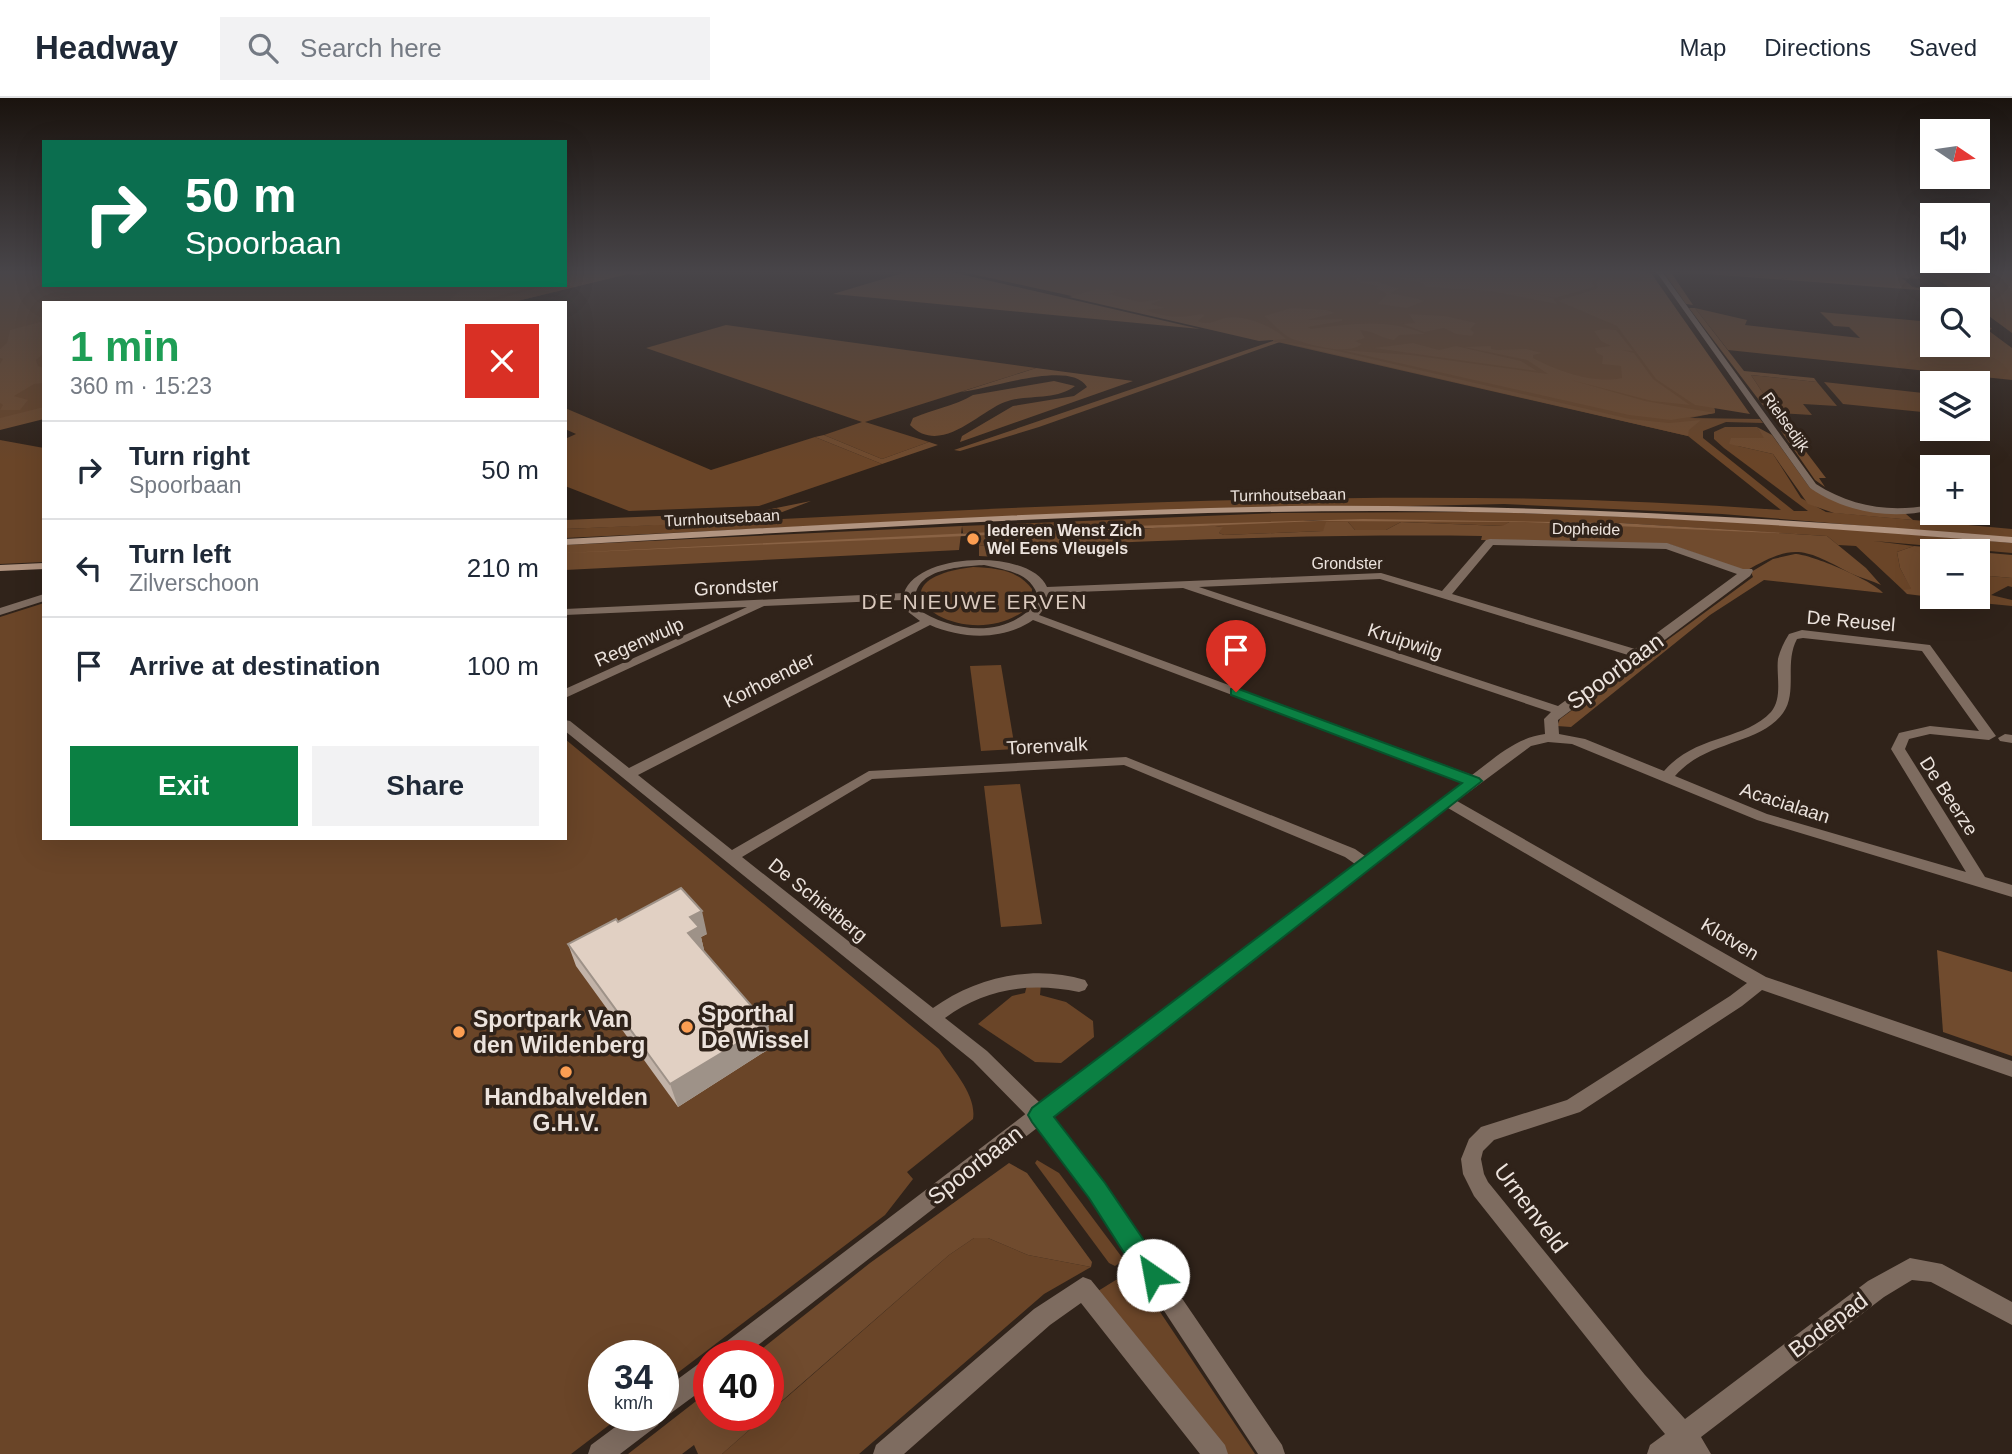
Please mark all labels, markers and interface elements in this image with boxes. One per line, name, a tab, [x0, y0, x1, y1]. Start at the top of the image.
search box	[220, 17, 710, 80]
text: Headway	[35, 29, 178, 66]
icon: search	[244, 29, 282, 67]
text: Search here	[300, 33, 442, 63]
text: Map	[1680, 34, 1726, 61]
text: Directions	[1764, 34, 1871, 61]
text: Saved	[1909, 34, 1977, 61]
north arrow	[1920, 119, 1990, 189]
map controls	[1920, 119, 1990, 609]
icon: right	[70, 168, 161, 259]
text: 50 m	[185, 168, 297, 222]
button: sound	[1920, 203, 1990, 273]
text: Spoorbaan	[185, 225, 342, 261]
button: search	[1920, 287, 1990, 357]
text: 1 min	[70, 323, 180, 370]
button: close	[465, 324, 539, 398]
button: layers	[1920, 371, 1990, 441]
text: 360 m · 15:23	[70, 373, 212, 399]
street label: Rielsedijk	[1759, 389, 1814, 456]
text: Turn right	[129, 441, 250, 471]
icon: right	[70, 451, 108, 489]
text: 50 m	[481, 455, 539, 485]
button: +	[1920, 455, 1990, 525]
text: Spoorbaan	[129, 472, 242, 498]
street label: Turnhoutsebaan	[1230, 485, 1346, 505]
street label: Turnhoutsebaan	[664, 506, 780, 530]
street label: Dopheide	[1552, 520, 1620, 538]
place label: Iedereen Wenst Zich Wel Eens Vleugels	[987, 522, 1142, 557]
marker: Iedereen Wenst Zich Wel Eens Vleugels	[965, 531, 981, 547]
text: Turn left	[129, 539, 231, 569]
button: −	[1920, 539, 1990, 609]
icon: left	[70, 549, 108, 587]
text: 210 m	[467, 553, 539, 583]
street label: Grondster	[1311, 555, 1383, 572]
text: Zilverschoon	[129, 570, 259, 596]
street label: Grondster	[693, 574, 779, 600]
district label: DE NIEUWE ERVEN	[862, 590, 1088, 613]
street label: De Reusel	[1806, 607, 1896, 635]
street label: Regenwulp	[591, 613, 687, 671]
street label: Kruipwilg	[1365, 619, 1445, 663]
pin	[1206, 620, 1266, 692]
street label: Spoorbaan	[1562, 627, 1668, 715]
icon: arrive	[1217, 631, 1255, 669]
icon: arrive	[70, 647, 108, 685]
street label: Korhoender	[720, 648, 819, 712]
text: Arrive at destination	[129, 651, 380, 681]
text: 100 m	[467, 651, 539, 681]
street label: Torenvalk	[1006, 733, 1089, 759]
button: Exit	[70, 746, 298, 826]
button: Share	[312, 746, 539, 826]
street label: De Beerze	[1916, 753, 1982, 839]
street label: Acacialaan	[1738, 779, 1832, 827]
street label: De Schietberg	[765, 854, 871, 946]
street label: Klotven	[1697, 914, 1763, 964]
place label: Sporthal De Wissel	[701, 1001, 809, 1053]
place label: Sportpark Van den Wildenberg	[473, 1006, 645, 1058]
marker: Sporthal De Wissel	[679, 1019, 695, 1035]
marker: Sportpark Van den Wildenberg	[451, 1024, 467, 1040]
marker: Handbalvelden G.H.V.	[558, 1064, 574, 1080]
place label: Handbalvelden G.H.V.	[484, 1084, 648, 1136]
street label: Spoorbaan	[923, 1120, 1027, 1210]
street label: Urnenveld	[1489, 1158, 1573, 1258]
position arrow	[1116, 1238, 1190, 1312]
street label: Bodepad	[1783, 1287, 1873, 1363]
speed limit sign: 40	[693, 1340, 784, 1431]
text: 34	[614, 1357, 653, 1396]
text: km/h	[614, 1393, 653, 1413]

